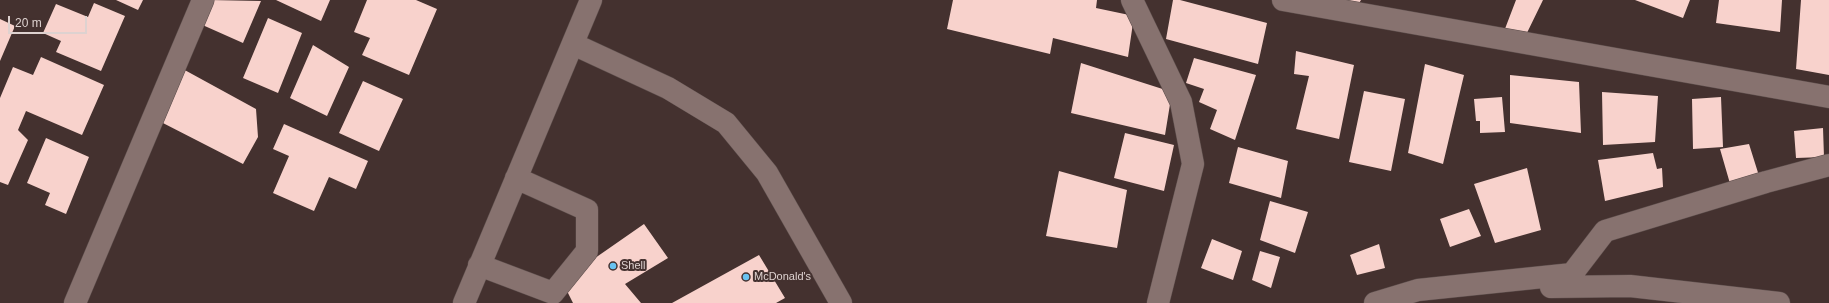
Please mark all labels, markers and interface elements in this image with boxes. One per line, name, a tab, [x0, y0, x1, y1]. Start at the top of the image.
scale bar	[10, 8, 89, 34]
text: 20 m	[15, 16, 42, 30]
place label: Shell	[621, 259, 645, 273]
marker: Shell	[608, 261, 618, 271]
place label: McDonald's	[754, 270, 811, 284]
marker: McDonald's	[741, 272, 751, 282]

